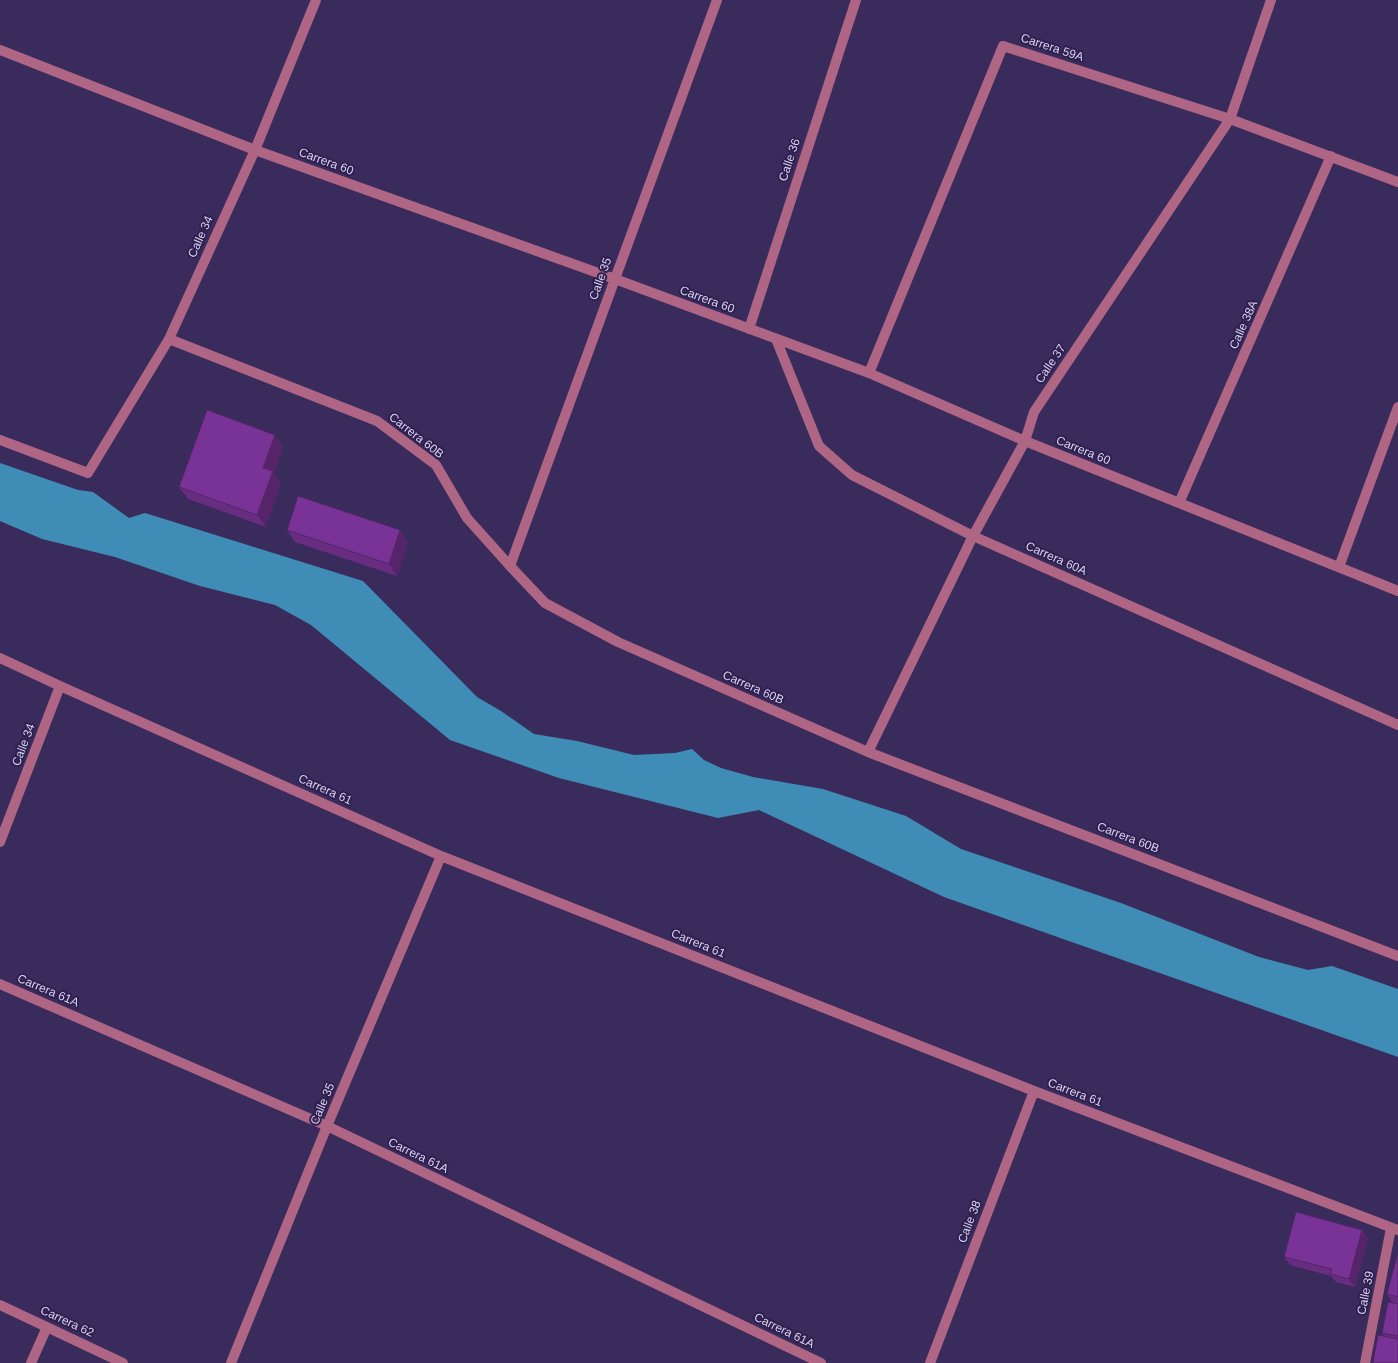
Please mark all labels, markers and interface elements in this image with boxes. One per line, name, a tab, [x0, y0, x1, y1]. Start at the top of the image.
street label: Carrera 59A	[1019, 31, 1085, 65]
street label: Calle 36	[776, 137, 804, 183]
street label: Carrera 60	[297, 145, 355, 179]
street label: Calle 34	[185, 214, 217, 260]
street label: Calle 35	[587, 256, 615, 302]
street label: Carrera 60	[678, 283, 736, 317]
street label: Calle 38A	[1227, 298, 1261, 352]
street label: Calle 37	[1033, 342, 1069, 386]
street label: Carrera 60B	[386, 410, 446, 462]
street label: Carrera 60	[1054, 434, 1112, 468]
street label: Carrera 60A	[1023, 539, 1089, 579]
street label: Carrera 60B	[720, 668, 786, 708]
street label: Calle 34	[9, 722, 39, 768]
street label: Carrera 61	[296, 772, 354, 808]
street label: Carrera 60B	[1095, 820, 1161, 856]
street label: Carrera 61	[669, 927, 727, 961]
street label: Carrera 61A	[15, 972, 81, 1010]
street label: Carrera 61	[1046, 1076, 1104, 1110]
street label: Calle 35	[308, 1081, 338, 1127]
street label: Carrera 61A	[385, 1135, 451, 1177]
street label: Calle 38	[955, 1199, 985, 1245]
street label: Calle 39	[1355, 1270, 1377, 1316]
street label: Carrera 62	[38, 1303, 96, 1341]
street label: Carrera 61A	[751, 1310, 817, 1352]

